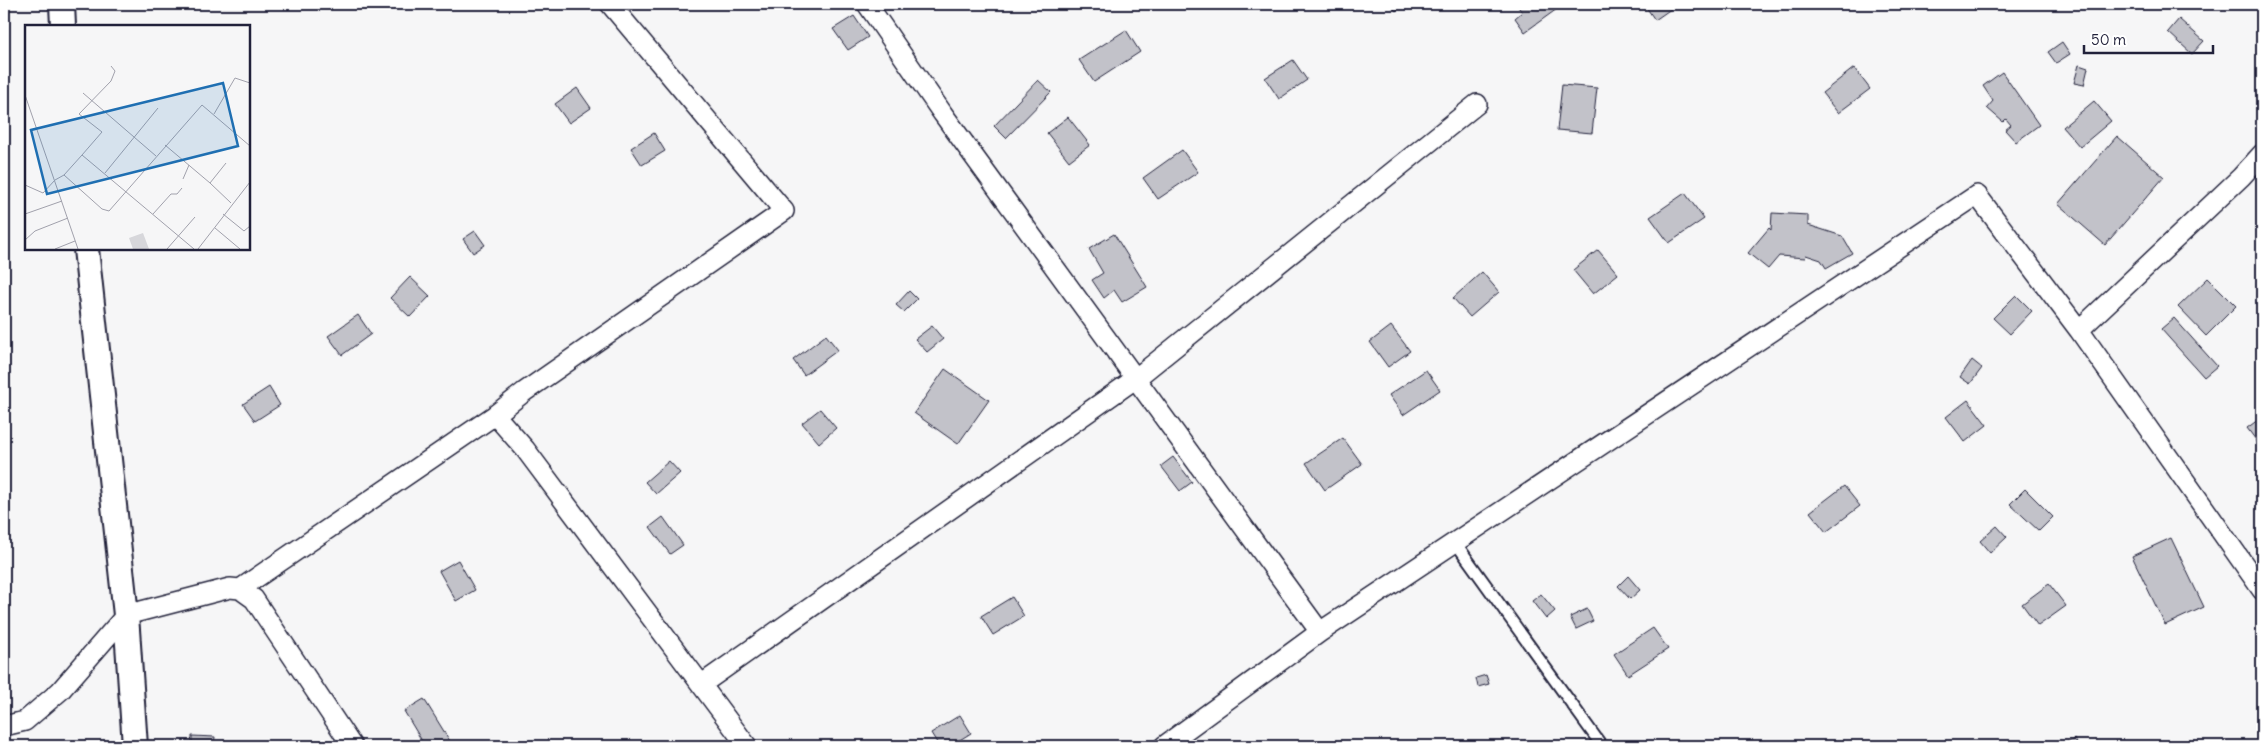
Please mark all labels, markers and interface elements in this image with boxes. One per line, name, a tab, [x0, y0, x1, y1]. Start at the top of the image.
scale bar	[2084, 22, 2212, 54]
inset map	[25, 25, 250, 250]
text: 50 m	[2091, 30, 2126, 49]

